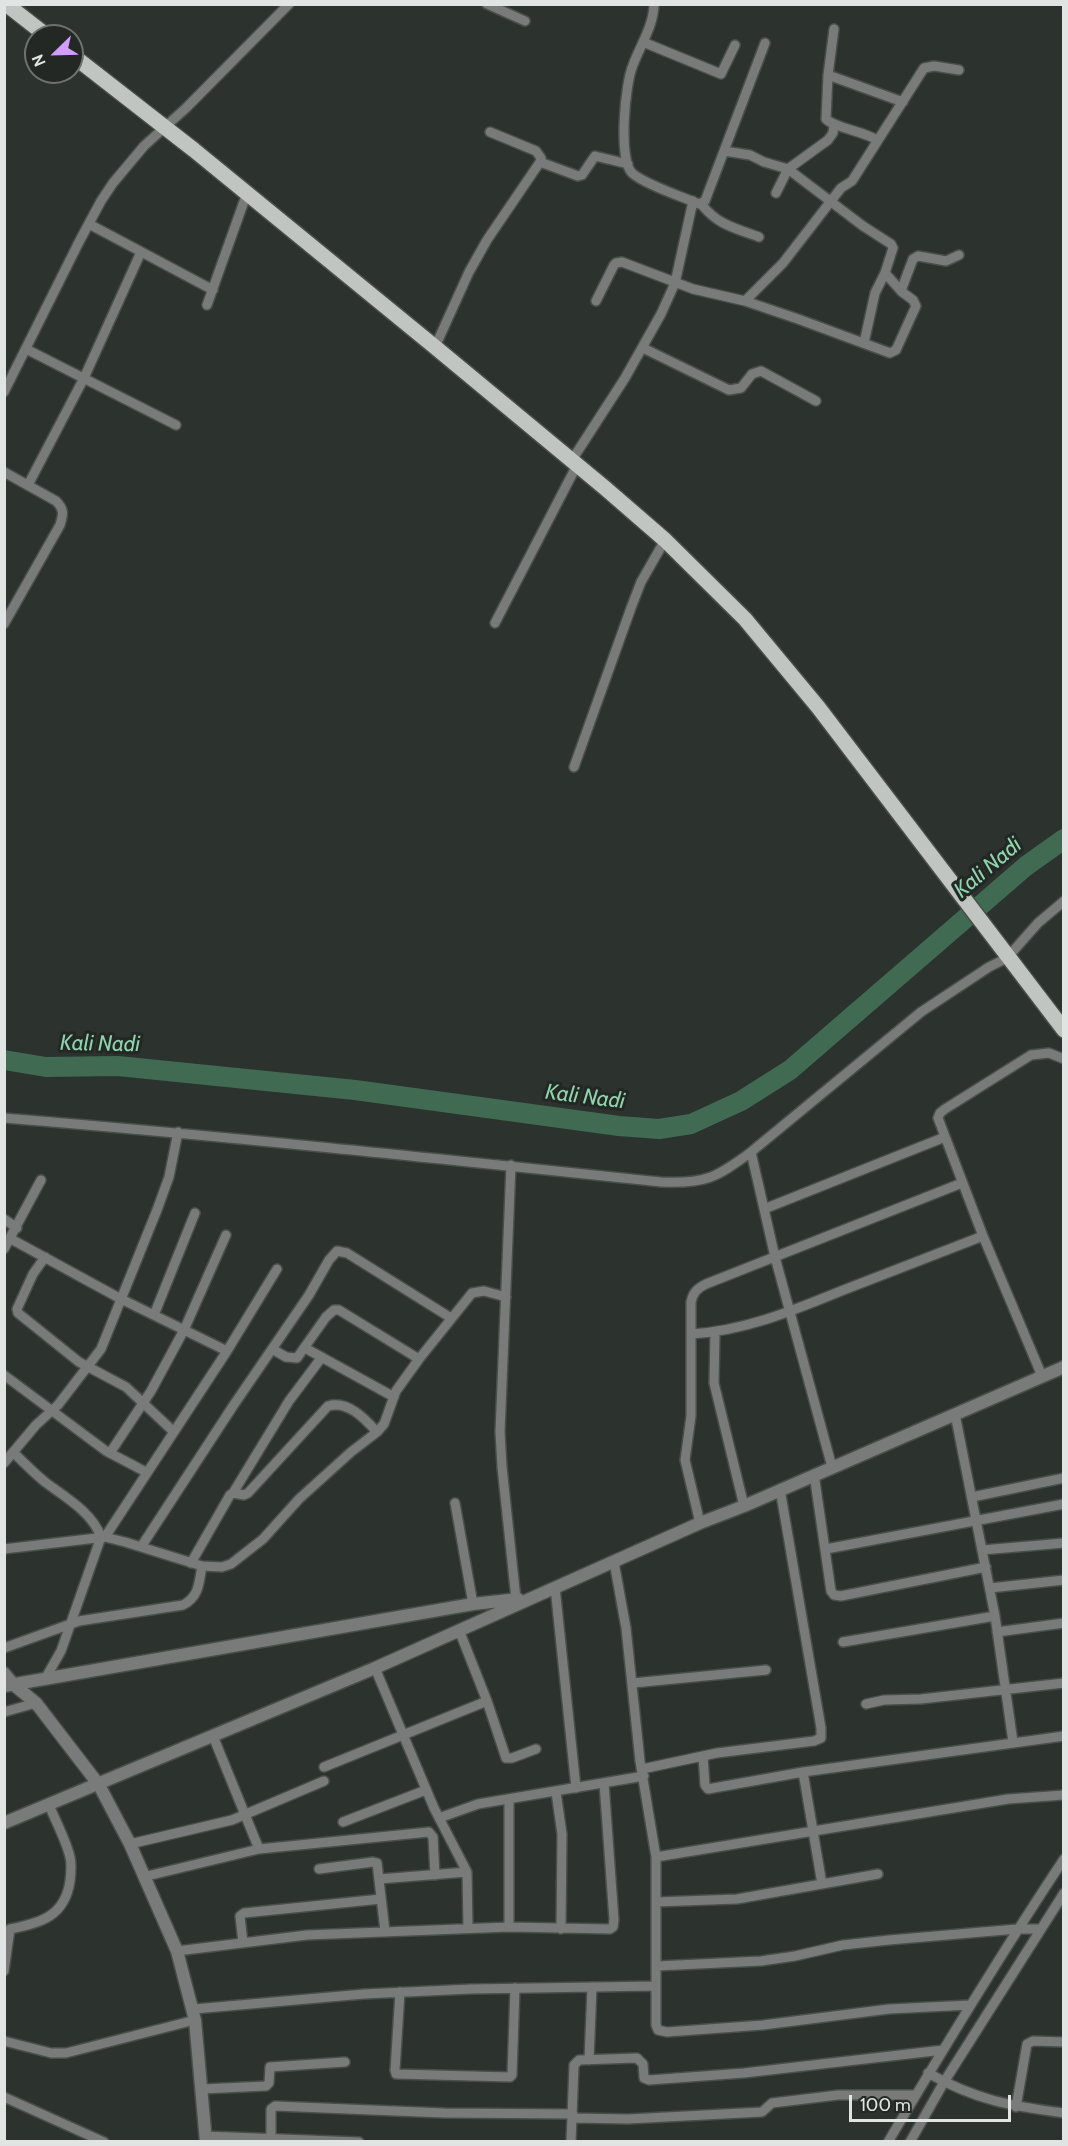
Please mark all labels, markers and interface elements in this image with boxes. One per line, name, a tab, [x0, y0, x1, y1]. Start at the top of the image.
north arrow	[24, 24, 84, 84]
text: N	[28, 52, 50, 69]
water label: Kali Nadi	[949, 832, 1027, 904]
water label: Kali Nadi	[60, 1030, 140, 1058]
water label: Kali Nadi	[544, 1079, 626, 1115]
scale bar	[852, 2083, 1014, 2121]
text: 100 m	[860, 2094, 911, 2116]

